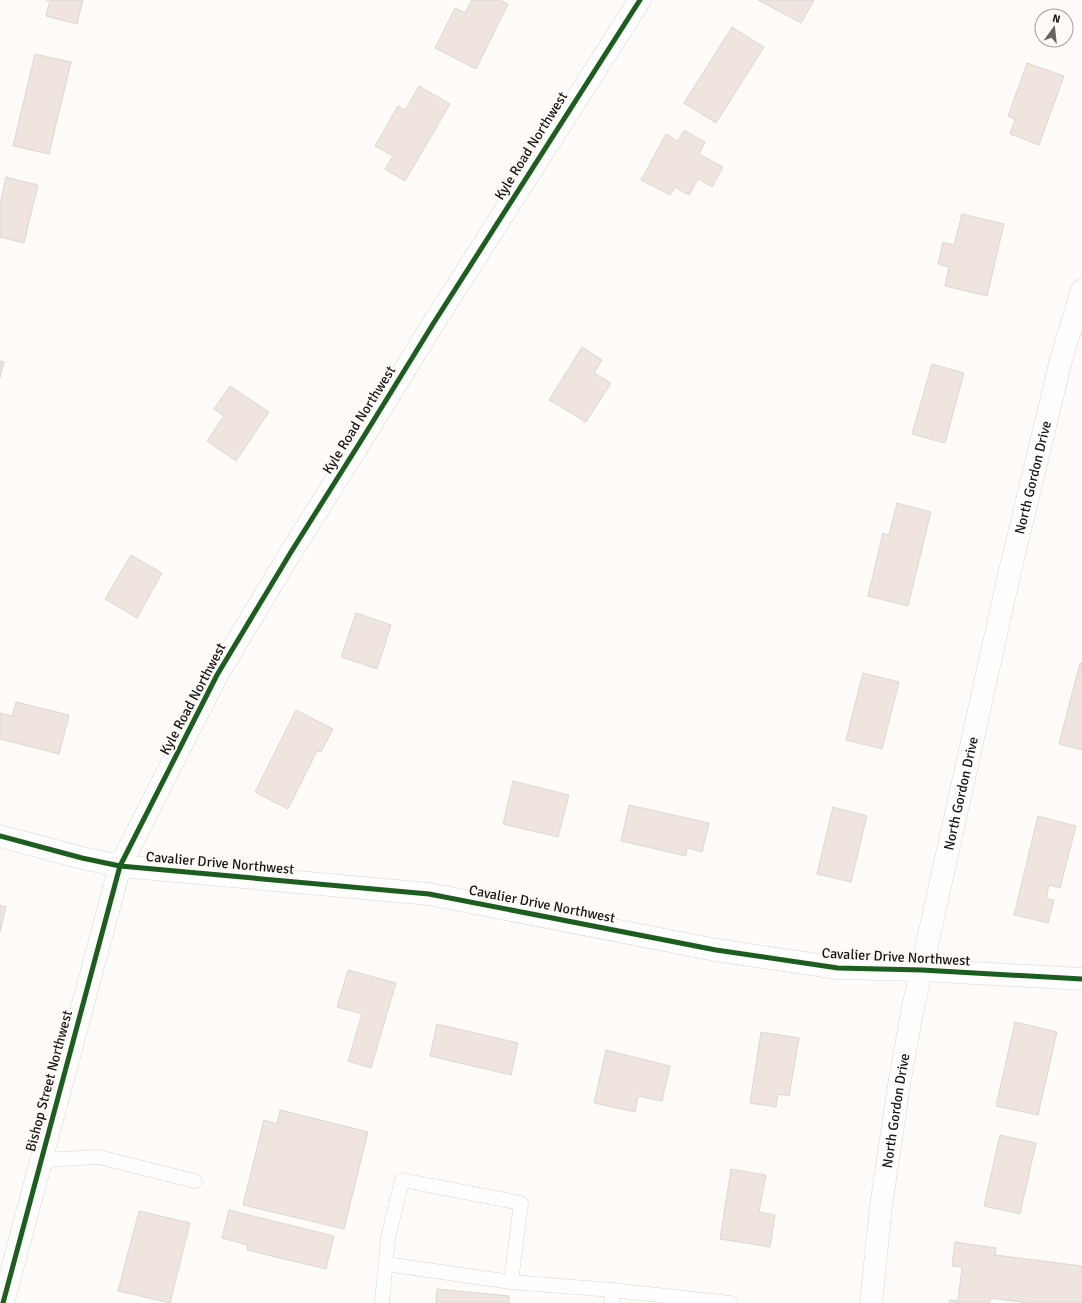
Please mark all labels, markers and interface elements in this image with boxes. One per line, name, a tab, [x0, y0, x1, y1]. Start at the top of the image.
north arrow	[1034, 8, 1074, 48]
text: N	[1051, 12, 1062, 26]
street label: Kyle Road Northwest	[491, 89, 571, 203]
street label: Kyle Road Northwest	[319, 363, 399, 477]
street label: North Gordon Drive	[1011, 419, 1055, 536]
street label: Kyle Road Northwest	[156, 640, 230, 758]
street label: North Gordon Drive	[940, 735, 981, 852]
street label: Cavalier Drive Northwest	[145, 848, 295, 878]
street label: Cavalier Drive Northwest	[467, 881, 617, 927]
street label: Cavalier Drive Northwest	[821, 945, 971, 969]
street label: Bishop Street Northwest	[22, 1008, 76, 1154]
street label: North Gordon Drive	[878, 1052, 913, 1169]

